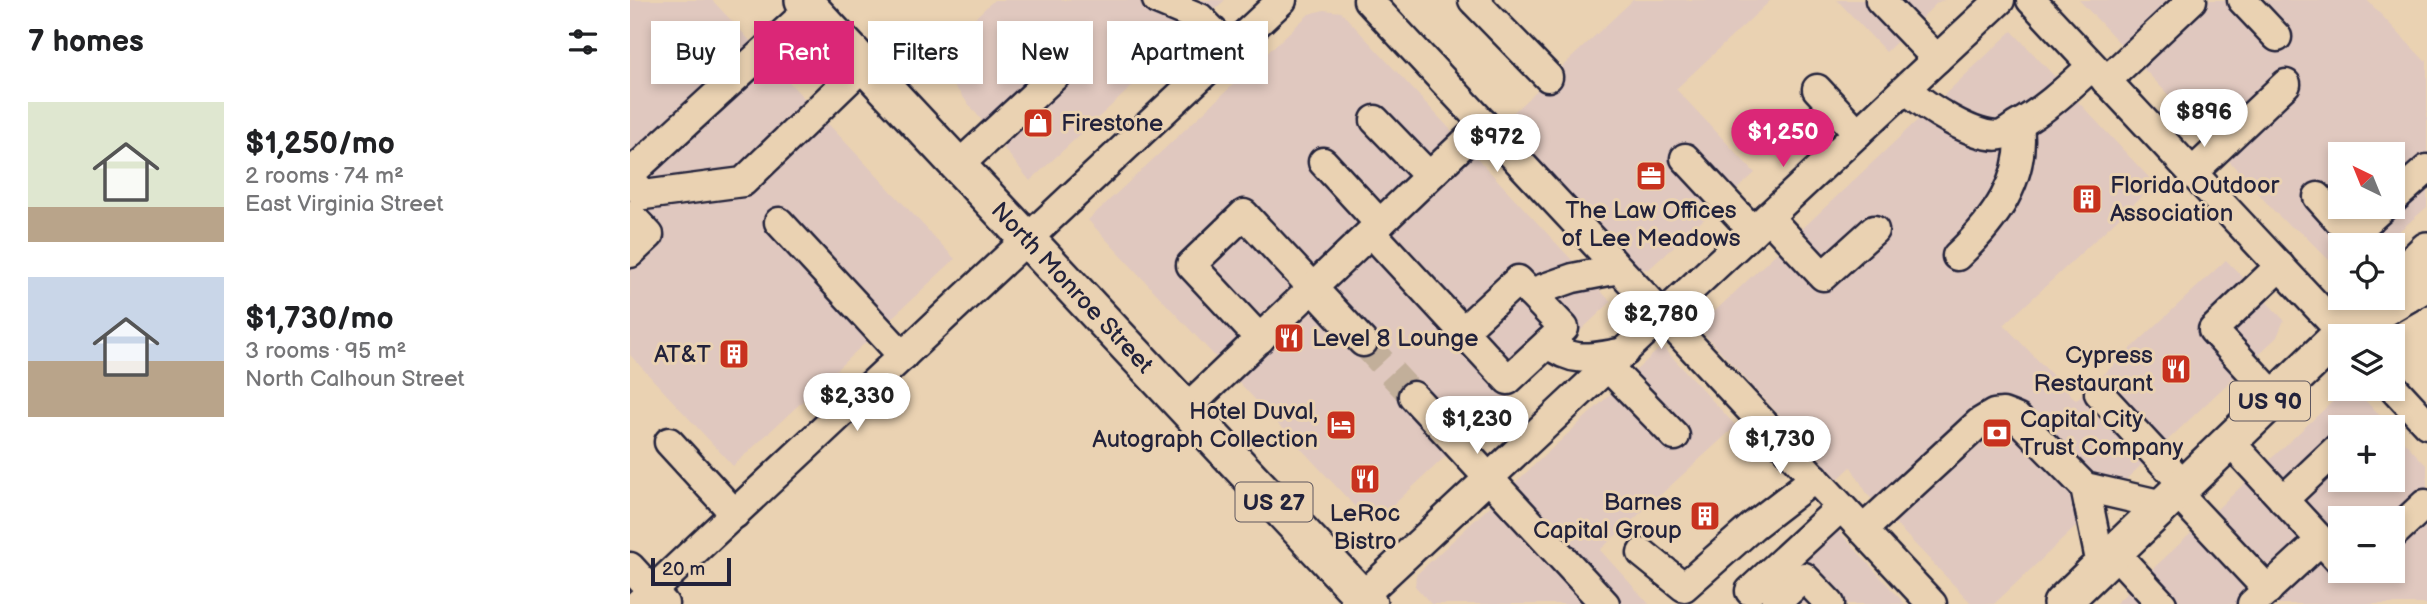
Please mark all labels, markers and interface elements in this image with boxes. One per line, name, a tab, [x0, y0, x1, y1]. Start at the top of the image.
chip: Buy	[651, 21, 740, 84]
chip: Rent	[754, 21, 854, 84]
chip: Filters	[868, 21, 983, 84]
chip: New	[997, 21, 1093, 84]
chip: Apartment	[1107, 21, 1268, 84]
icon: filters	[564, 23, 602, 61]
text: 7 homes	[28, 24, 144, 60]
pin: $896	[2163, 90, 2245, 149]
text: $896	[2176, 98, 2232, 126]
shop icon: Firestone	[1021, 106, 1055, 140]
place label: Firestone	[1061, 109, 1163, 138]
pin: $1,250	[1726, 110, 1840, 169]
pin: $972	[1456, 114, 1538, 174]
text: $1,250	[1747, 118, 1819, 146]
text: $972	[1469, 123, 1525, 151]
text: $1,250/mo	[245, 126, 395, 162]
icon: home	[84, 130, 168, 214]
north arrow	[2328, 142, 2404, 219]
map controls	[2328, 142, 2405, 583]
office icon: The Law Offices of Lee Meadows	[1634, 159, 1668, 193]
text: 2 rooms · 74 m²	[245, 162, 404, 190]
place label: Florida Outdoor Association	[2110, 171, 2280, 228]
building icon: Florida Outdoor Association	[2070, 182, 2104, 216]
text: East Virginia Street	[245, 190, 444, 218]
street label: North Monroe Street	[985, 196, 1160, 380]
place label: The Law Offices of Lee Meadows	[1561, 196, 1741, 253]
button: locate	[2328, 233, 2405, 310]
pin: $2,780	[1604, 292, 1718, 351]
text: $2,780	[1624, 300, 1698, 328]
text: $1,730/mo	[245, 301, 394, 337]
icon: home	[84, 305, 168, 389]
restaurant icon: Level 8 Lounge	[1272, 321, 1306, 355]
place label: Level 8 Lounge	[1312, 324, 1479, 353]
button: layers	[2328, 324, 2405, 401]
text: 3 rooms · 95 m²	[245, 337, 406, 365]
building icon: AT&T	[717, 337, 751, 371]
place label: AT&T	[654, 340, 712, 369]
place label: Cypress Restaurant	[2034, 341, 2154, 398]
restaurant icon: Cypress Restaurant	[2159, 352, 2193, 386]
text: North Calhoun Street	[245, 365, 465, 393]
pin: $2,330	[800, 374, 914, 433]
text: $2,330	[819, 382, 895, 410]
road number: US 90	[2230, 382, 2310, 420]
pin: $1,230	[1420, 396, 1534, 456]
place label: Hotel Duval, Autograph Collection	[1092, 397, 1318, 454]
text: $1,230	[1442, 405, 1512, 433]
place label: Capital City Trust Company	[2020, 405, 2184, 462]
hotel icon: Hotel Duval, Autograph Collection	[1324, 408, 1358, 442]
button: +	[2328, 415, 2405, 492]
pin: $1,730	[1723, 416, 1837, 476]
bank icon: Capital City Trust Company	[1980, 416, 2014, 450]
text: $1,730	[1745, 425, 1815, 453]
restaurant icon: LeRoc Bistro	[1348, 462, 1382, 496]
road number: US 27	[1236, 482, 1312, 522]
place label: Barnes Capital Group	[1533, 488, 1682, 545]
place label: LeRoc Bistro	[1330, 499, 1400, 556]
building icon: Barnes Capital Group	[1688, 499, 1722, 533]
button: −	[2328, 506, 2405, 583]
scale bar	[651, 555, 732, 587]
text: 20 m	[662, 558, 705, 581]

